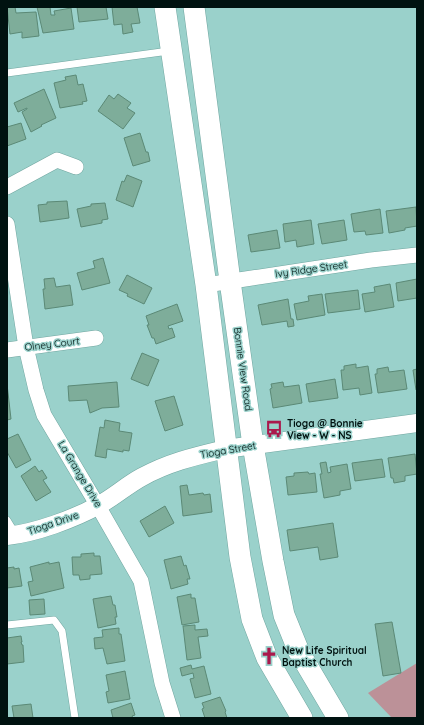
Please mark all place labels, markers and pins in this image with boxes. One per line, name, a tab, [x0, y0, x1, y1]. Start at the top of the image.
place label: Tioga @ Bonnie View - W - NS	[287, 417, 363, 442]
bus stop icon: Tioga @ Bonnie View - W - NS	[264, 419, 284, 439]
place label: New Life Spiritual Baptist Church	[282, 644, 367, 669]
church icon: New Life Spiritual Baptist Church	[259, 646, 279, 666]

